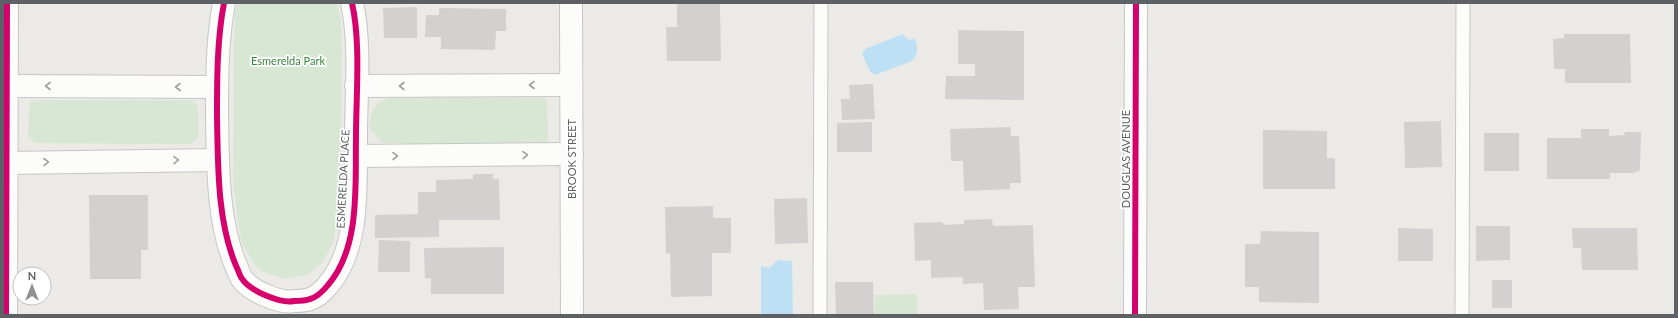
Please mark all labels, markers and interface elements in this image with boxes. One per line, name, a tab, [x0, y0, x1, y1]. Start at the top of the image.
park label: Esmerelda Park	[251, 54, 325, 67]
one-way arrow	[529, 81, 535, 89]
one-way arrow	[45, 82, 51, 90]
one-way arrow	[399, 82, 405, 90]
one-way arrow	[175, 83, 181, 91]
street label: DOUGLAS AVENUE	[1119, 110, 1132, 208]
street label: BROOK STREET	[565, 118, 578, 199]
street label: ESMERELDA PLACE	[333, 129, 352, 229]
one-way arrow	[522, 151, 528, 159]
one-way arrow	[392, 152, 398, 160]
one-way arrow	[173, 156, 179, 164]
one-way arrow	[43, 158, 49, 166]
north arrow	[12, 266, 52, 306]
text: N	[28, 269, 36, 282]

